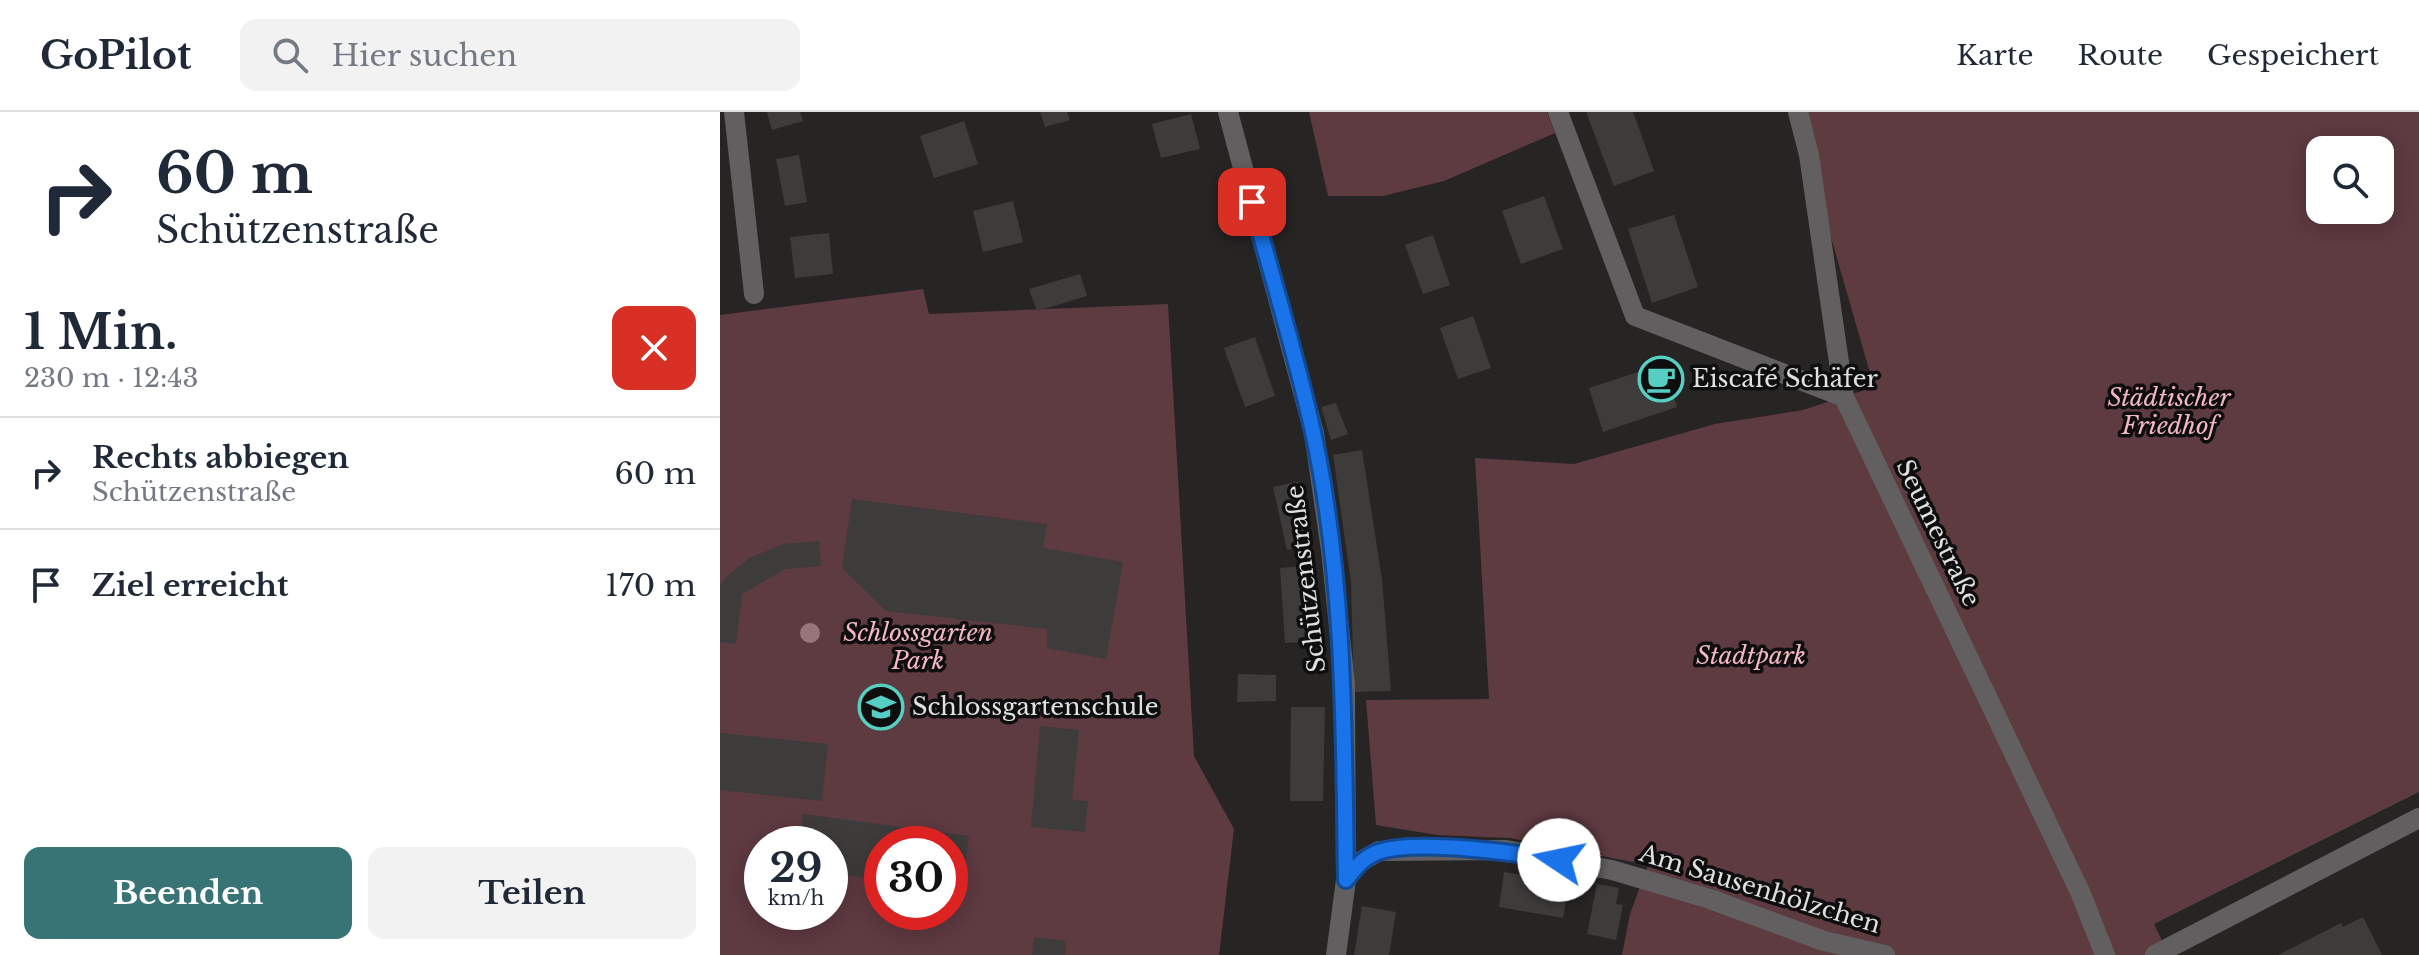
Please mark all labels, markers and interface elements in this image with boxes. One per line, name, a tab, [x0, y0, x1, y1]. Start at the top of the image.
search box	[240, 19, 800, 91]
text: GoPilot	[40, 32, 192, 79]
icon: search	[268, 33, 312, 77]
text: Hier suchen	[332, 37, 517, 74]
text: Karte	[1956, 38, 2034, 73]
text: Route	[2078, 38, 2163, 73]
text: Gespeichert	[2207, 38, 2379, 73]
map controls	[2306, 136, 2394, 224]
button: search	[2306, 136, 2394, 224]
text: 60 m	[156, 139, 313, 208]
icon: right	[24, 144, 128, 248]
pin	[1218, 168, 1286, 236]
icon: arrive	[1230, 180, 1274, 224]
text: Schützenstraße	[156, 208, 439, 253]
text: 1 Min.	[24, 302, 177, 362]
button: close	[612, 306, 696, 390]
cafe icon: Eiscafé Schäfer	[1637, 355, 1685, 403]
text: 230 m · 12:43	[24, 362, 199, 394]
place label: Eiscafé Schäfer	[1692, 364, 1878, 393]
park label: Städtischer Friedhof	[2107, 383, 2232, 440]
text: Rechts abbiegen	[92, 439, 349, 476]
icon: right	[24, 451, 68, 495]
text: 60 m	[614, 455, 696, 492]
street label: Seumestraße	[1890, 455, 1986, 611]
text: Schützenstraße	[92, 476, 296, 508]
street label: Schützenstraße	[1280, 484, 1331, 674]
icon: arrive	[24, 563, 68, 607]
text: Ziel erreicht	[92, 567, 288, 604]
text: 170 m	[605, 567, 696, 604]
park label: Schlossgarten Park	[843, 618, 993, 675]
park label: Stadtpark	[1696, 641, 1806, 670]
school or university icon: Schlossgartenschule	[857, 683, 905, 731]
place label: Schlossgartenschule	[912, 692, 1159, 721]
position arrow	[1517, 818, 1601, 902]
speed limit sign: 30	[864, 826, 968, 930]
street label: Am Sausenhölzchen	[1635, 838, 1884, 939]
text: 29	[770, 843, 823, 893]
button: Beenden	[24, 847, 352, 939]
button: Teilen	[368, 847, 696, 939]
text: km/h	[768, 886, 824, 910]

